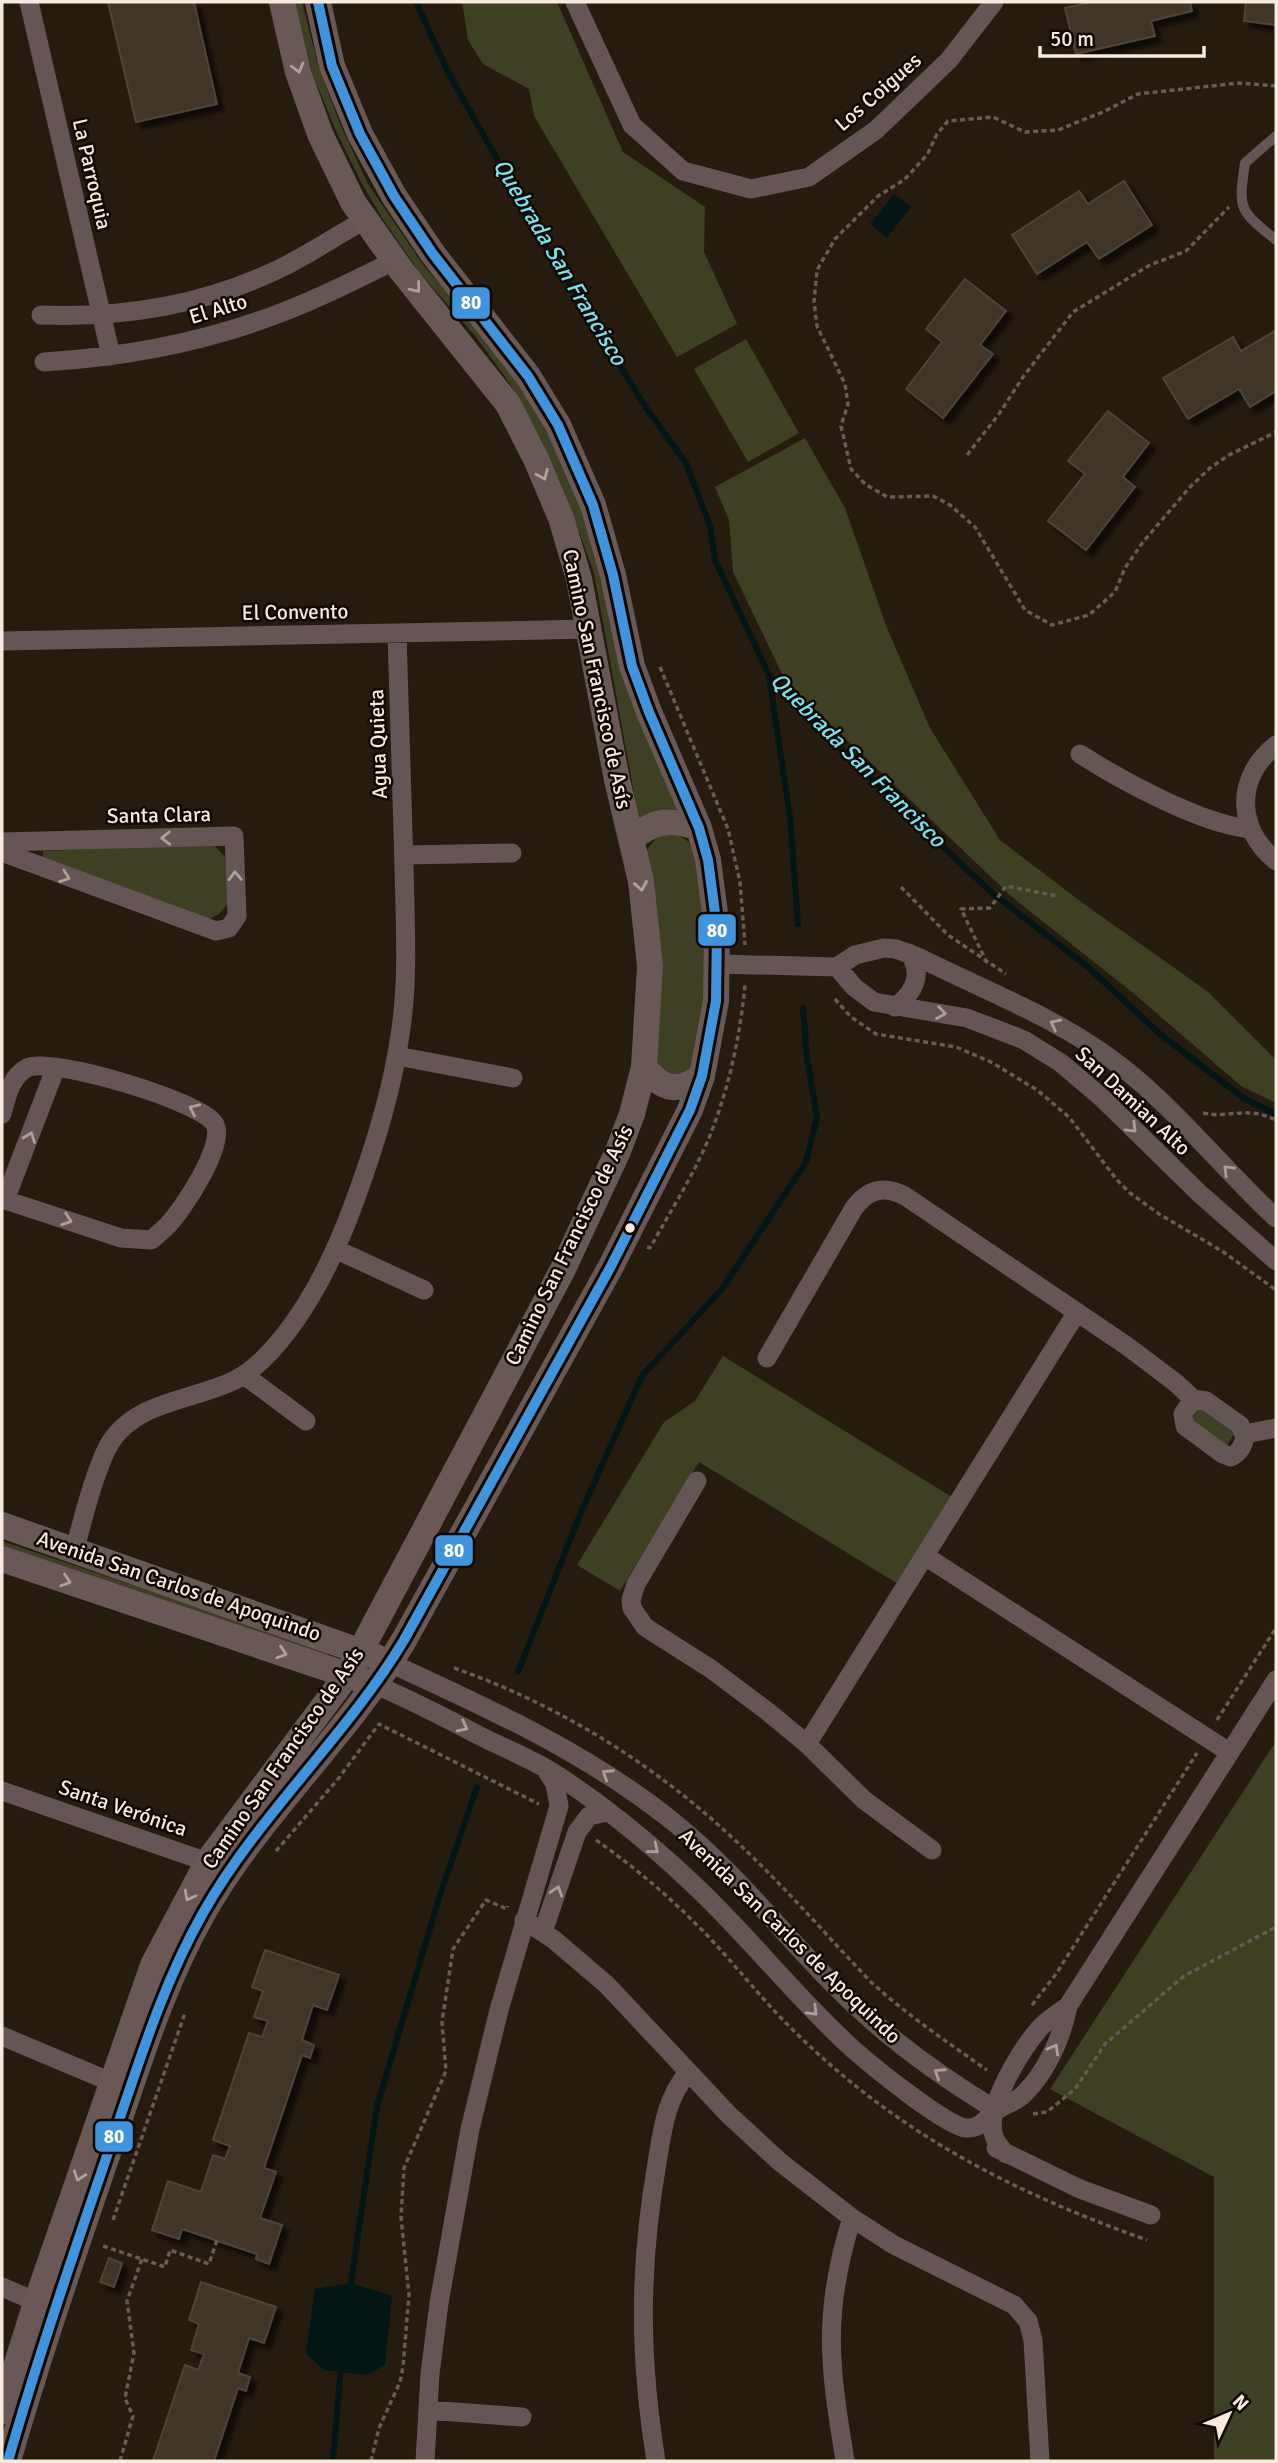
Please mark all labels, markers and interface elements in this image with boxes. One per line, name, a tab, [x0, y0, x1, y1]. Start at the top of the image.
scale bar	[1040, 14, 1204, 58]
text: 50 m	[1050, 26, 1094, 52]
street label: Los Coigues	[829, 47, 927, 137]
one-way arrow	[289, 62, 304, 74]
street label: La Parroquia	[67, 116, 117, 232]
water label: Quebrada San Francisco	[487, 153, 634, 371]
one-way arrow	[407, 281, 420, 293]
line badge: 80	[451, 286, 491, 320]
street label: El Alto	[186, 288, 250, 330]
text: 80	[461, 291, 481, 315]
one-way arrow	[535, 468, 549, 481]
street label: Camino San Francisco de Asís	[557, 547, 637, 811]
street label: El Convento	[241, 598, 349, 626]
water label: Quebrada San Francisco	[764, 666, 952, 854]
street label: Agua Quieta	[363, 689, 393, 799]
street label: Santa Clara	[107, 801, 211, 829]
one-way arrow	[160, 830, 171, 845]
one-way arrow	[59, 869, 71, 883]
one-way arrow	[228, 870, 243, 881]
one-way arrow	[633, 880, 648, 892]
line badge: 80	[697, 913, 737, 947]
text: 80	[707, 919, 727, 943]
one-way arrow	[935, 1005, 947, 1020]
one-way arrow	[1050, 1019, 1062, 1032]
street label: San Damian Alto	[1070, 1041, 1196, 1161]
one-way arrow	[189, 1103, 201, 1117]
street label: Camino San Francisco de Asís	[499, 1120, 639, 1370]
one-way arrow	[1124, 1120, 1137, 1133]
one-way arrow	[21, 1131, 35, 1143]
one-way arrow	[1223, 1165, 1236, 1178]
one-way arrow	[61, 1211, 73, 1226]
unlabelled marker	[623, 1221, 637, 1235]
street label: Avenida San Carlos de Apoquindo	[34, 1525, 324, 1647]
line badge: 80	[434, 1534, 474, 1567]
text: 80	[444, 1539, 464, 1563]
one-way arrow	[60, 1573, 72, 1587]
street label: Camino San Francisco de Asís	[196, 1642, 370, 1874]
one-way arrow	[276, 1645, 288, 1659]
one-way arrow	[456, 1719, 468, 1733]
one-way arrow	[602, 1769, 615, 1782]
street label: Santa Verónica	[55, 1774, 191, 1842]
street label: Avenida San Carlos de Apoquindo	[674, 1823, 906, 2049]
one-way arrow	[646, 1841, 658, 1854]
one-way arrow	[549, 1886, 563, 1898]
one-way arrow	[184, 1889, 198, 1901]
one-way arrow	[805, 2003, 818, 2016]
one-way arrow	[1046, 2044, 1059, 2056]
one-way arrow	[933, 2069, 946, 2082]
line badge: 80	[94, 2120, 134, 2153]
text: 80	[104, 2125, 124, 2149]
one-way arrow	[73, 2169, 87, 2181]
north arrow	[1194, 2379, 1264, 2449]
text: N	[1227, 2390, 1254, 2416]

